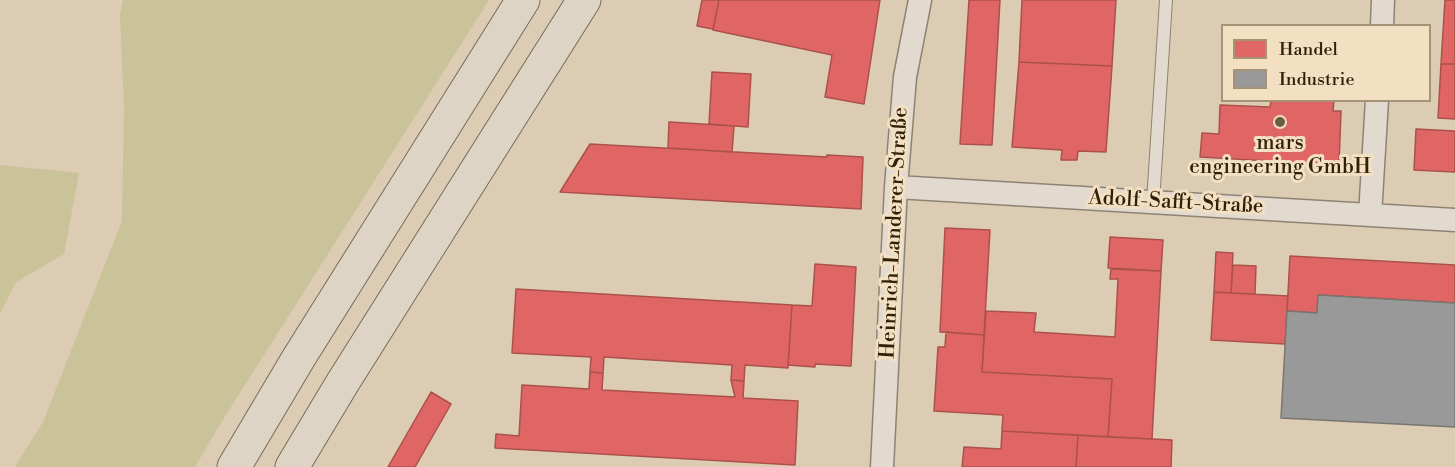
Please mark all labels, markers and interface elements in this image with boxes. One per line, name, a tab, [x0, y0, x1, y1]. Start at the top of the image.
legend	[1221, 24, 1431, 102]
text: Handel	[1279, 38, 1338, 61]
text: Industrie	[1279, 68, 1355, 91]
street label: Heinrich-Landerer-Straße	[876, 107, 914, 359]
marker: mars engineering GmbH	[1273, 115, 1287, 129]
place label: mars engineering GmbH	[1189, 131, 1371, 181]
street label: Adolf-Safft-Straße	[1088, 186, 1264, 220]

